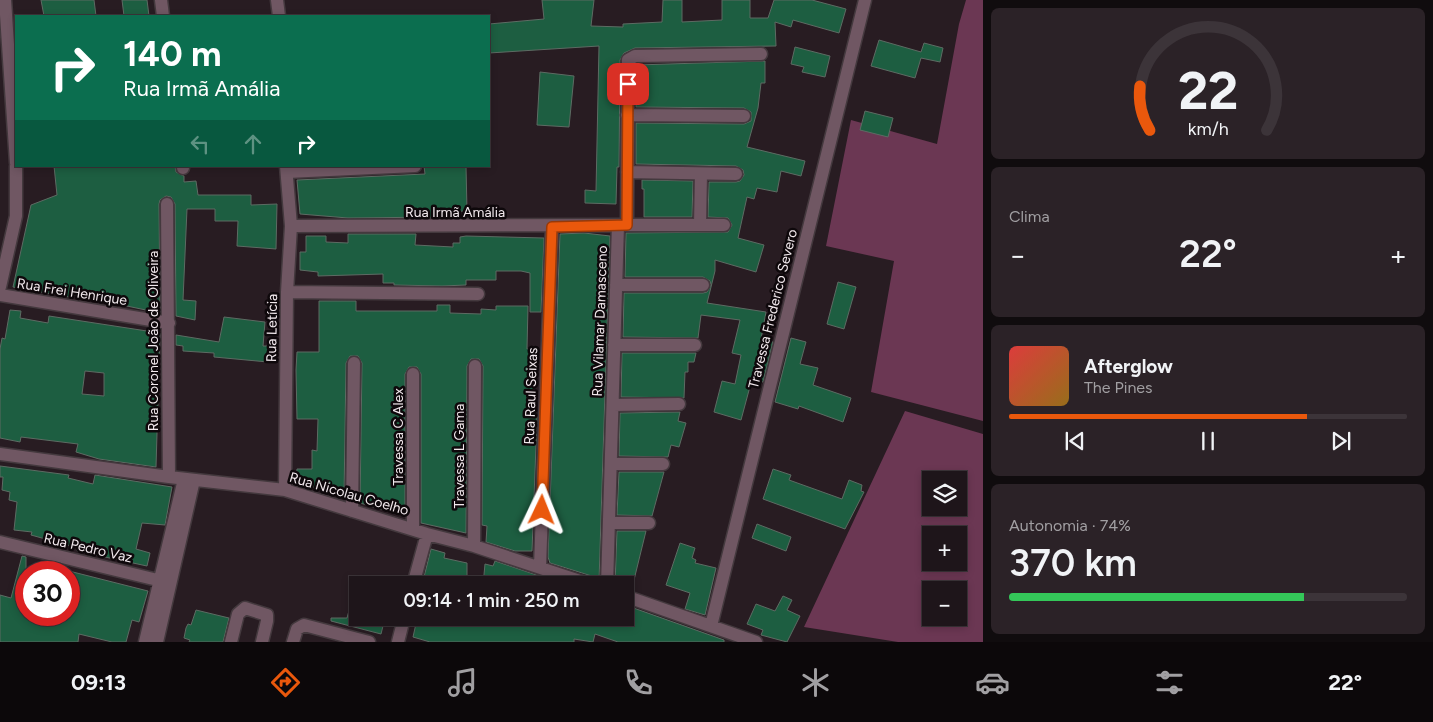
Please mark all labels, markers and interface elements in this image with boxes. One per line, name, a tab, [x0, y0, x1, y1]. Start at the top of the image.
text: 140 m	[123, 33, 221, 75]
icon: right	[40, 35, 105, 100]
text: 22	[1178, 60, 1238, 122]
pin	[607, 63, 649, 105]
icon: arrive	[614, 70, 642, 98]
text: Rua Irmã Amália	[123, 75, 280, 102]
text: km/h	[1188, 118, 1228, 139]
icon: left	[186, 130, 214, 158]
icon: ahead	[239, 130, 267, 158]
icon: right	[292, 130, 320, 158]
street label: Rua Irmã Amália	[405, 204, 505, 221]
text: Clima	[1009, 207, 1050, 226]
street label: Travessa Frederico Severo	[745, 228, 801, 390]
text: 22°	[1179, 231, 1237, 277]
text: −	[1009, 238, 1026, 272]
text: +	[1390, 238, 1407, 272]
street label: Rua Vilamar Damasceno	[589, 245, 611, 397]
street label: Rua Coronel João de Oliveira	[145, 251, 162, 431]
street label: Rua Frei Henrique	[16, 275, 129, 309]
street label: Rua Letícia	[263, 294, 281, 362]
street label: Rua Raul Seixas	[521, 347, 541, 445]
text: Afterglow	[1084, 355, 1173, 378]
text: The Pines	[1084, 378, 1153, 397]
street label: Travessa C Alex	[390, 388, 407, 486]
street label: Travessa L Gama	[451, 404, 468, 508]
icon: previous	[1061, 427, 1089, 455]
icon: pause	[1194, 427, 1222, 455]
icon: next	[1327, 427, 1355, 455]
street label: Rua Nicolau Coelho	[287, 469, 411, 519]
map controls	[922, 471, 967, 626]
button: layers	[922, 471, 967, 516]
position arrow	[515, 483, 567, 535]
text: Autonomia · 74%	[1009, 516, 1131, 535]
button: +	[922, 526, 967, 571]
street label: Rua Pedro Vaz	[42, 530, 134, 566]
text: 370 km	[1009, 540, 1137, 586]
speed limit sign: 30	[15, 561, 80, 626]
button: −	[922, 581, 967, 626]
text: 09:14 · 1 min · 250 m	[403, 589, 580, 612]
icon: directions	[268, 665, 303, 700]
icon: music	[445, 665, 480, 700]
icon: phone	[621, 665, 656, 700]
icon: climate	[798, 665, 833, 700]
icon: car	[975, 665, 1010, 700]
icon: filters	[1152, 665, 1187, 700]
text: 09:13	[71, 669, 126, 696]
text: 22°	[1328, 669, 1362, 696]

